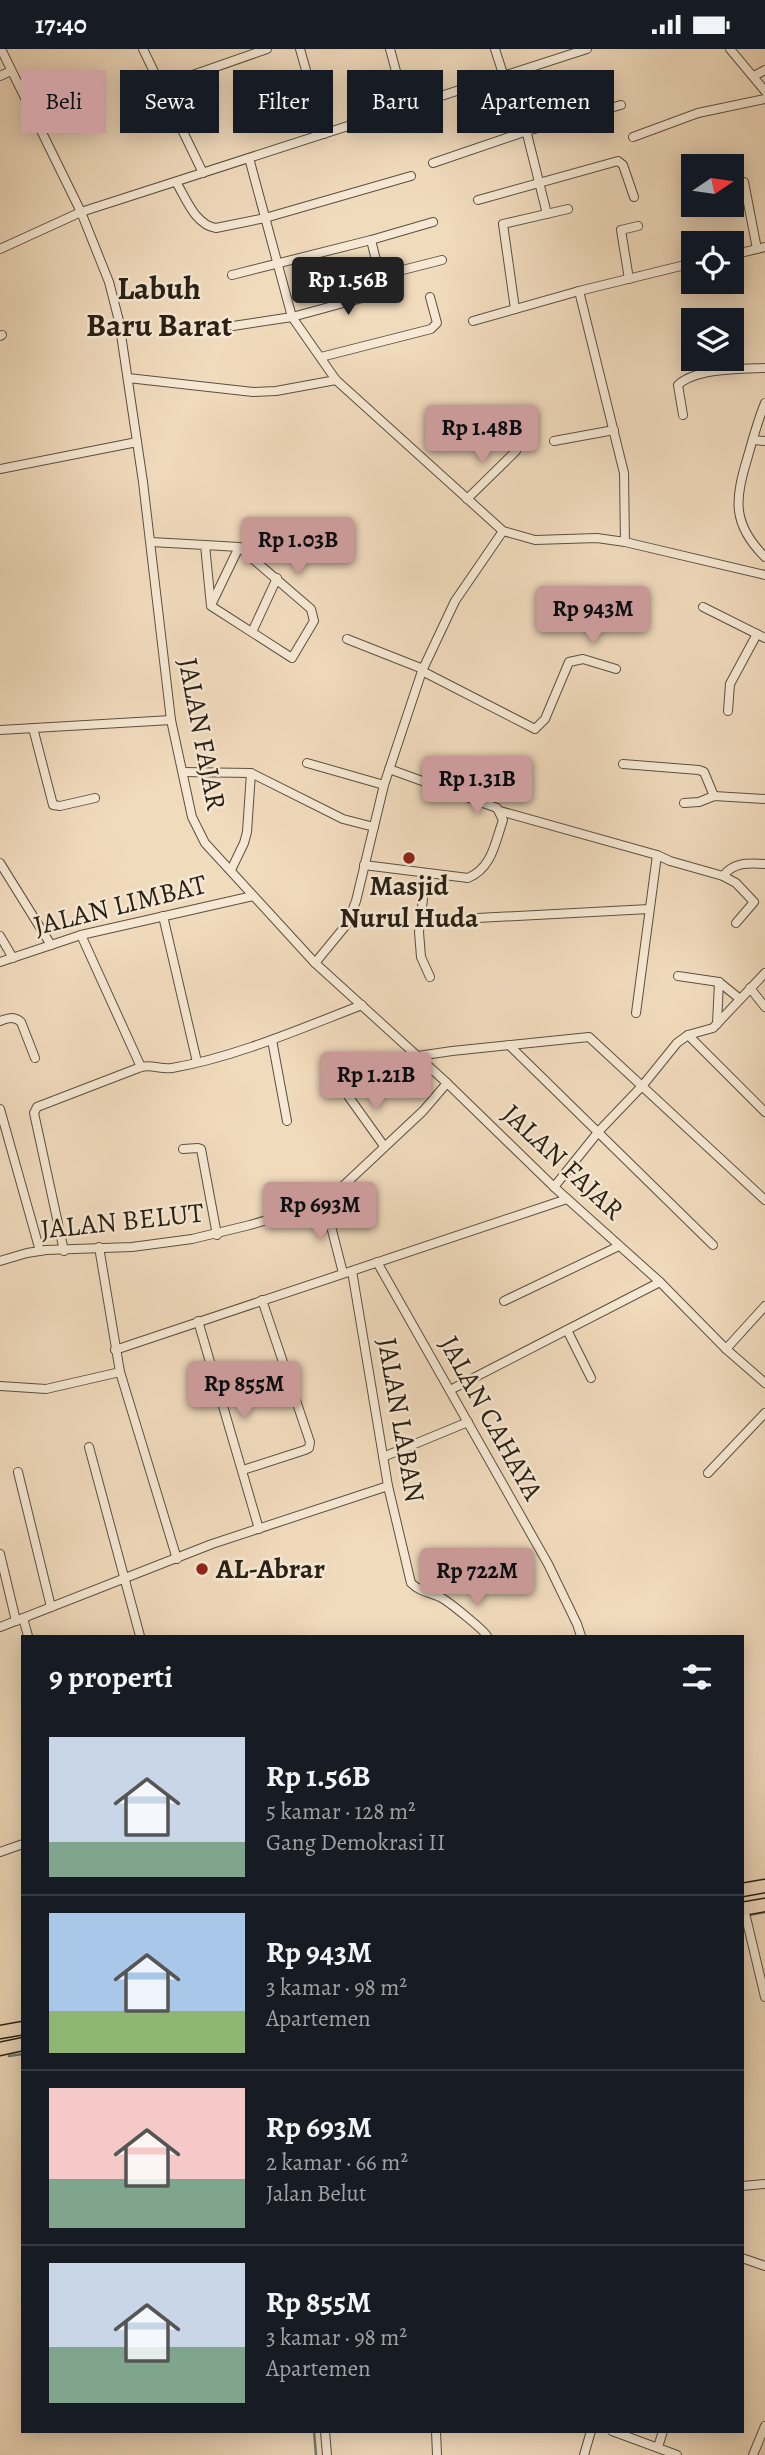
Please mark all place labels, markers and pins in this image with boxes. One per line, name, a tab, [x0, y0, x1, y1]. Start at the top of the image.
pin: Rp 1.56B	[276, 257, 420, 317]
pin: Rp 1.48B	[410, 405, 554, 465]
pin: Rp 1.03B	[226, 517, 370, 577]
pin: Rp 943M	[528, 587, 658, 646]
pin: Rp 1.31B	[405, 757, 549, 816]
marker: Masjid Nurul Huda	[401, 850, 417, 866]
place label: Masjid Nurul Huda	[340, 867, 479, 937]
pin: Rp 1.21B	[304, 1053, 448, 1112]
pin: Rp 693M	[255, 1183, 385, 1242]
pin: Rp 855M	[179, 1361, 309, 1421]
pin: Rp 722M	[412, 1549, 542, 1608]
place label: AL-Abrar	[215, 1550, 325, 1588]
marker: AL-Abrar	[194, 1561, 210, 1577]

